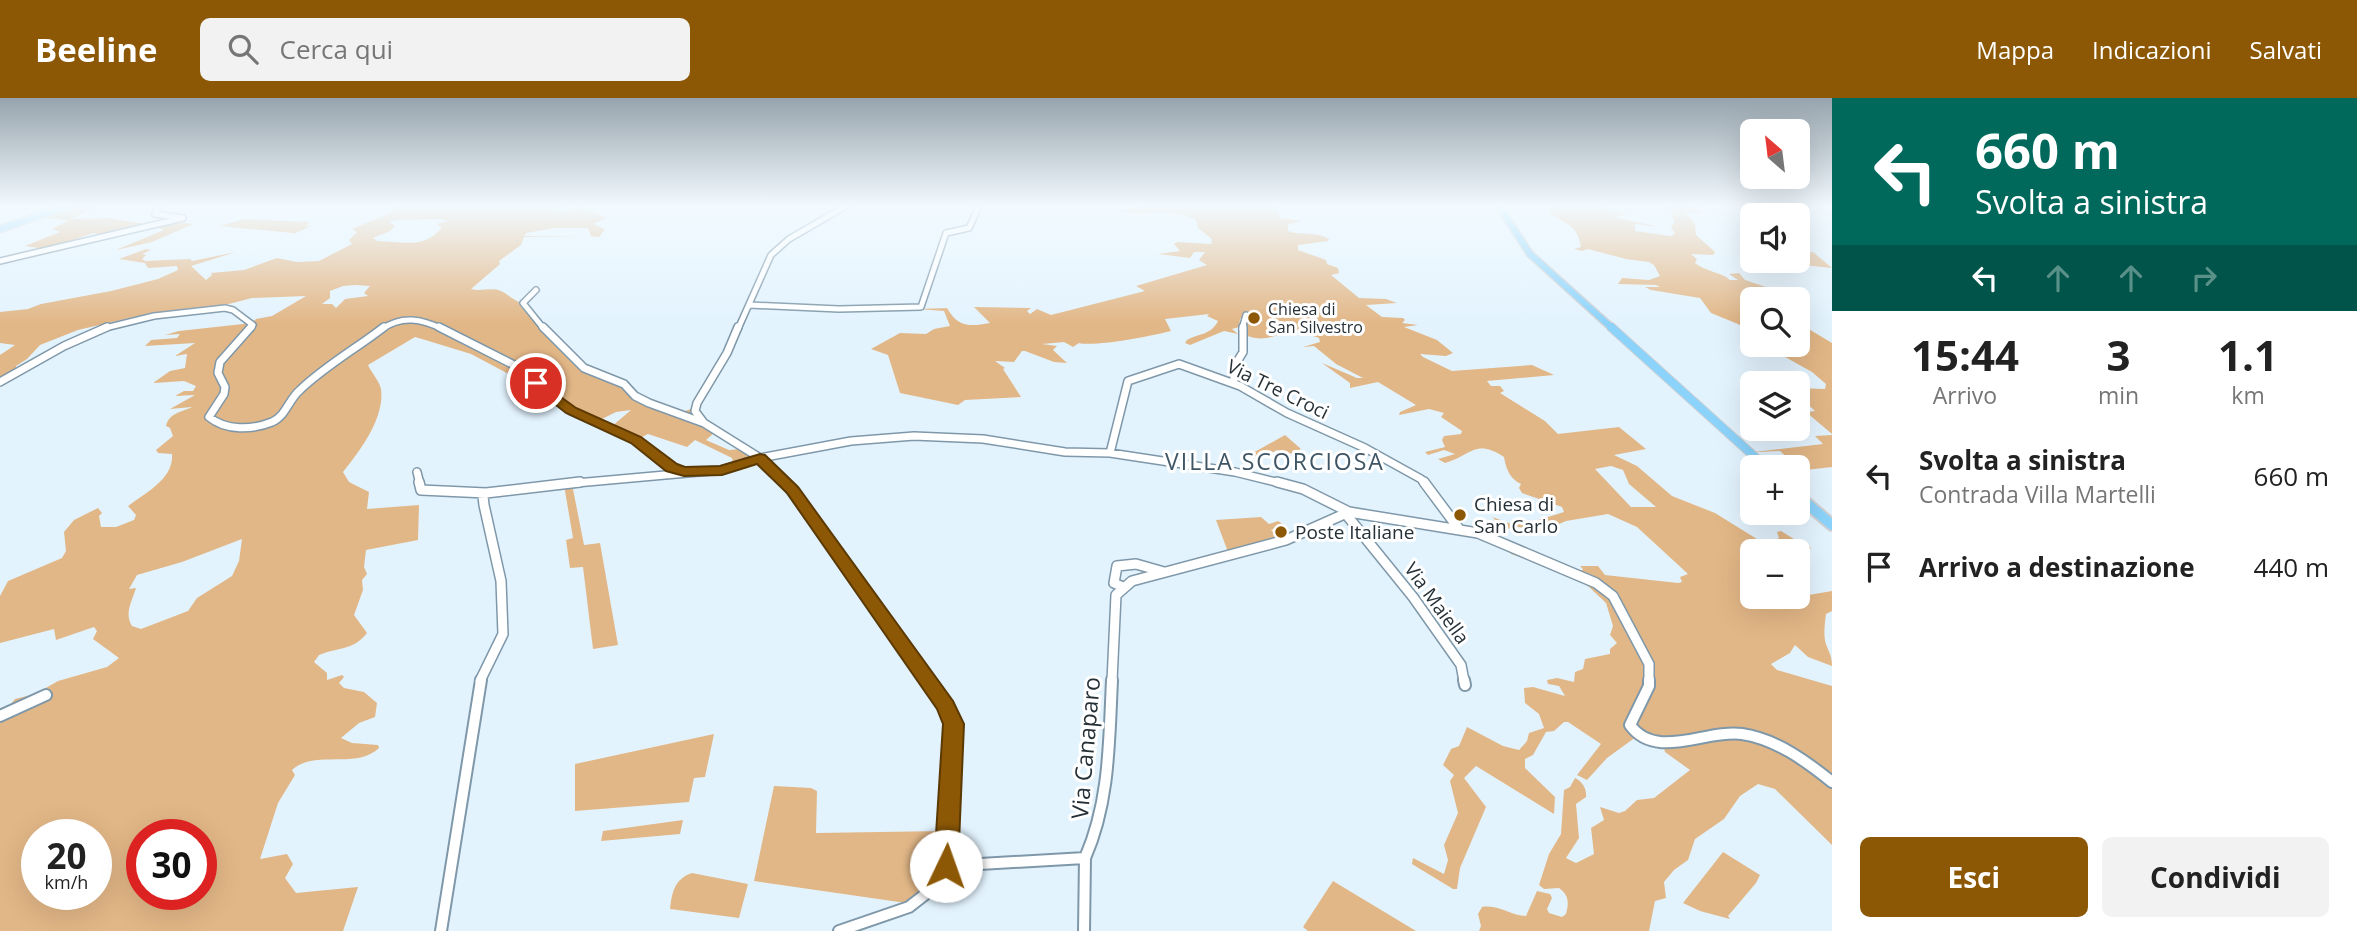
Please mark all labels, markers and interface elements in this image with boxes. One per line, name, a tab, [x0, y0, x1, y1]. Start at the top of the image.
search box	[200, 18, 690, 81]
text: Beeline	[35, 27, 158, 72]
icon: search	[224, 30, 262, 68]
text: Cerca qui	[280, 31, 393, 67]
text: Mappa	[1976, 33, 2054, 66]
text: Indicazioni	[2092, 33, 2212, 66]
text: Salvati	[2250, 33, 2322, 66]
text: 660 m	[1975, 117, 2120, 183]
north arrow	[1740, 119, 1810, 189]
map controls	[1740, 119, 1810, 609]
icon: left	[1860, 126, 1951, 217]
text: Svolta a sinistra	[1975, 180, 2208, 223]
button: sound	[1740, 203, 1810, 273]
icon: left	[1966, 259, 2004, 297]
icon: ahead	[2039, 259, 2077, 297]
icon: ahead	[2112, 259, 2150, 297]
icon: right	[2185, 259, 2223, 297]
button: search	[1740, 287, 1810, 357]
place label: Chiesa di San Silvestro	[1268, 298, 1363, 338]
marker: Chiesa di San Silvestro	[1246, 310, 1262, 326]
text: 15:44	[1911, 326, 2019, 383]
text: 3	[2106, 326, 2131, 383]
text: 1.1	[2218, 326, 2278, 383]
pin	[506, 353, 566, 413]
street label: Via Tre Croci	[1223, 353, 1333, 425]
icon: arrive	[517, 364, 555, 402]
button: layers	[1740, 371, 1810, 441]
text: Arrivo	[1933, 379, 1997, 411]
text: min	[2098, 379, 2139, 411]
text: km	[2231, 379, 2265, 411]
text: Svolta a sinistra	[1919, 442, 2126, 478]
district label: VILLA SCORCIOSA	[1165, 445, 1385, 477]
button: +	[1740, 455, 1810, 525]
icon: left	[1860, 457, 1898, 495]
text: 660 m	[2254, 458, 2329, 494]
text: Contrada Villa Martelli	[1919, 478, 2156, 510]
place label: Chiesa di San Carlo	[1474, 491, 1558, 539]
marker: Chiesa di San Carlo	[1452, 507, 1468, 523]
place label: Poste Italiane	[1295, 519, 1414, 545]
marker: Poste Italiane	[1273, 524, 1289, 540]
button: −	[1740, 539, 1810, 609]
icon: arrive	[1860, 548, 1898, 586]
text: Arrivo a destinazione	[1919, 549, 2195, 585]
text: 440 m	[2254, 549, 2329, 585]
street label: Via Maiella	[1399, 557, 1475, 649]
street label: Via Canaparo	[1063, 676, 1107, 820]
speed limit sign: 30	[126, 819, 217, 910]
position arrow	[909, 829, 983, 903]
text: 20	[46, 832, 87, 879]
button: Esci	[1860, 837, 2088, 917]
button: Condividi	[2102, 837, 2329, 917]
text: km/h	[45, 870, 88, 894]

